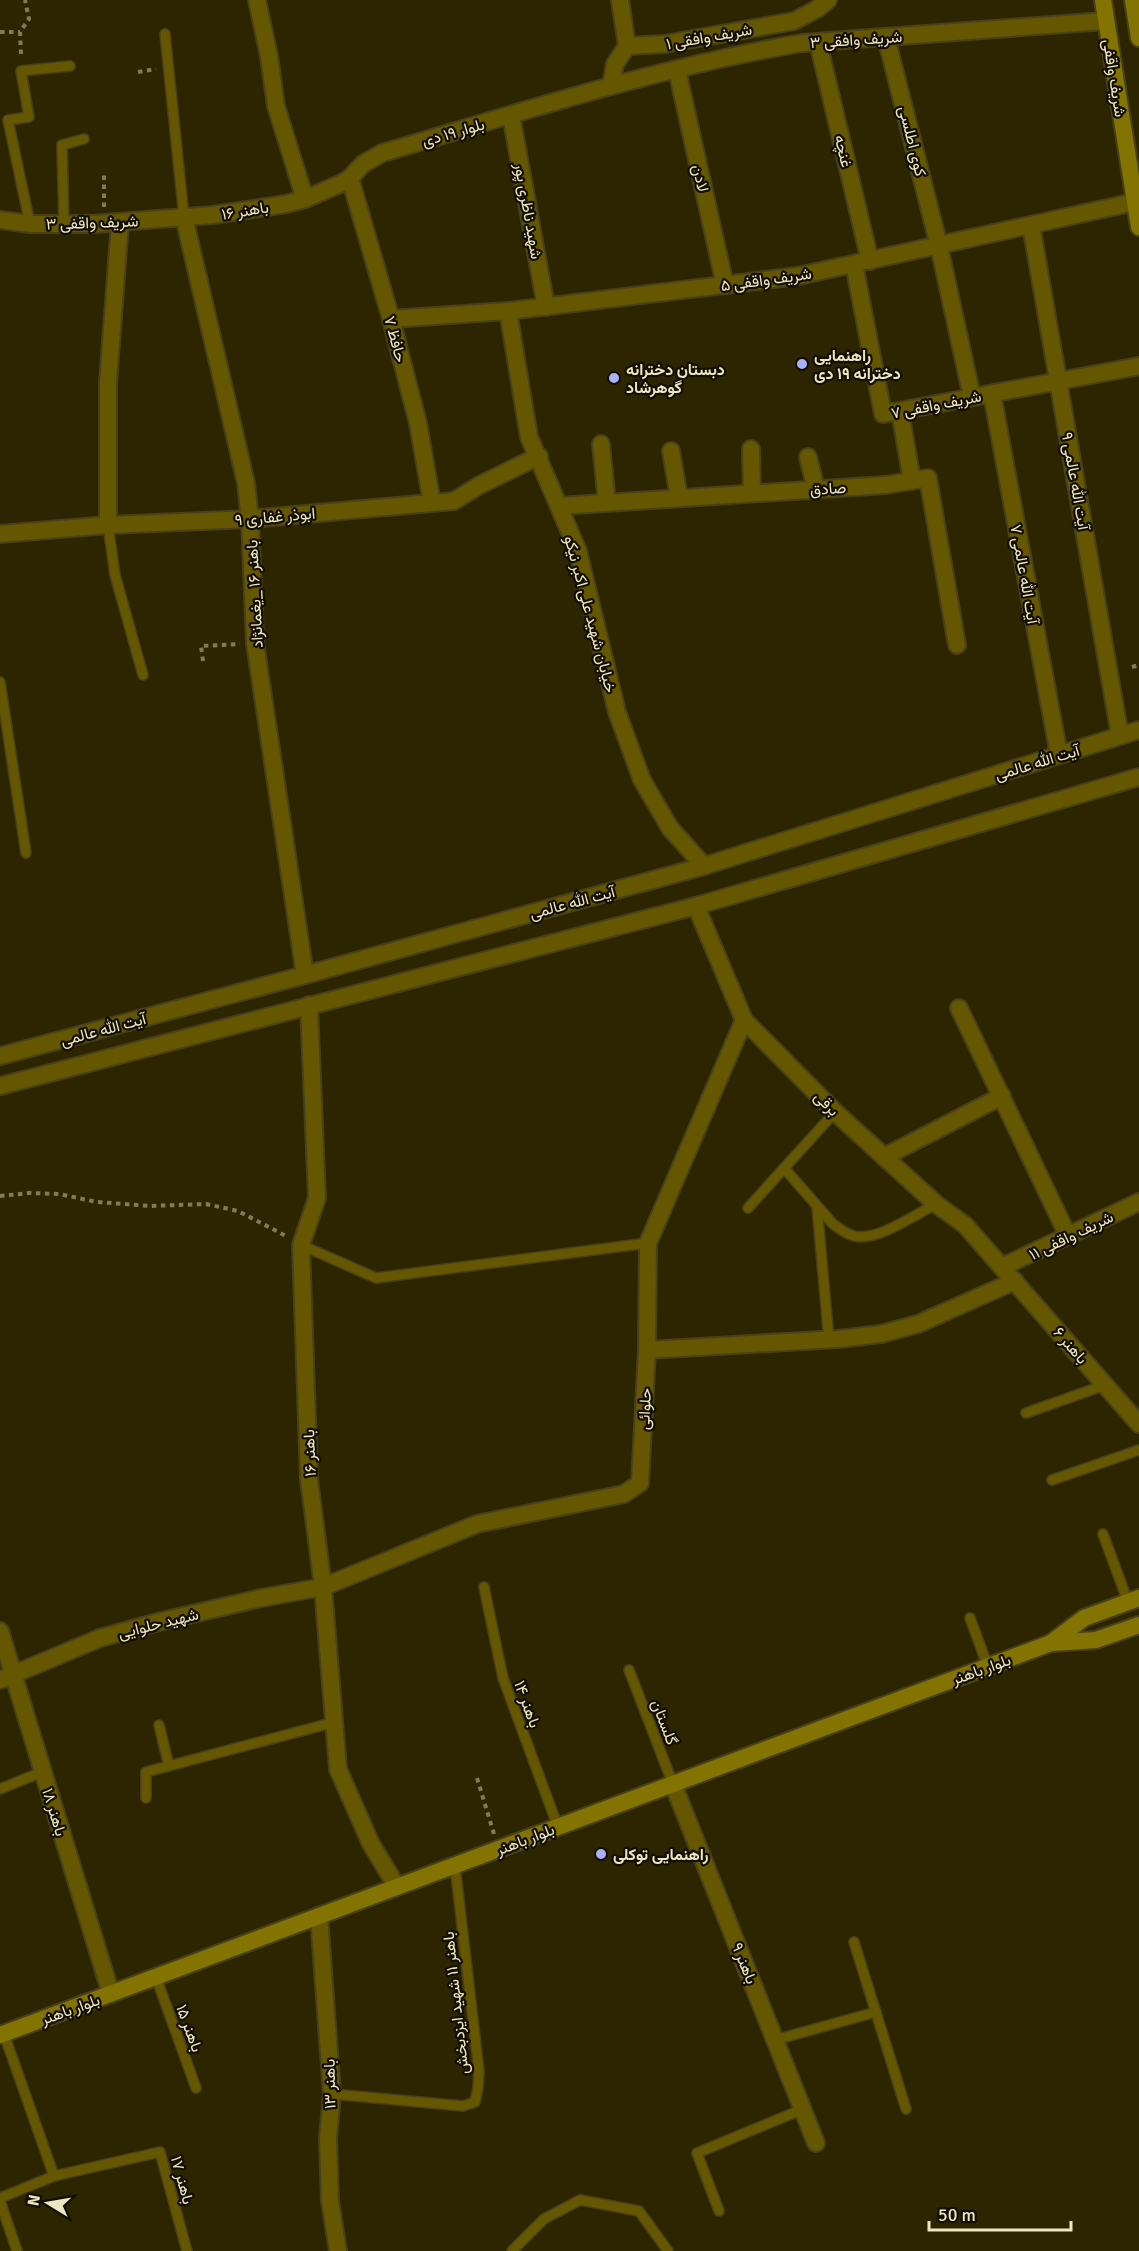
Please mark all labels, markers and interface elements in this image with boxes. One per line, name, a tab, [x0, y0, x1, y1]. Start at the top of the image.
street label: شریف وافقی ۱	[665, 20, 754, 54]
street label: شریف وافقی ۳	[809, 27, 903, 53]
street label: شریف واقفی	[1098, 38, 1130, 119]
street label: کوی اطلسی	[894, 104, 930, 179]
street label: بلوار ۱۹ دی	[420, 114, 487, 151]
street label: غنچه	[829, 133, 856, 170]
street label: شهید ناظری پور	[509, 161, 546, 261]
street label: لادن	[687, 163, 713, 194]
street label: باهنر ۱۶	[220, 197, 270, 225]
street label: شریف واقفی ۳	[45, 211, 139, 235]
street label: شریف واقفی ۵	[719, 264, 813, 296]
street label: حافظ ۷	[379, 314, 411, 365]
place label: راهنمایی دخترانه ۱۹ دی	[814, 346, 901, 384]
marker: راهنمایی دخترانه ۱۹ دی	[795, 357, 809, 371]
place label: دبستان دخترانه گوهرشاد	[626, 360, 725, 398]
marker: دبستان دخترانه گوهرشاد	[607, 371, 621, 385]
street label: شریف واقفی ۷	[889, 386, 983, 424]
street label: آیت الله عالمی ۹	[1057, 431, 1094, 533]
street label: صادق	[809, 478, 847, 500]
street label: ابوذر غفاری ۹	[234, 504, 316, 530]
street label: آیت الله عالمی ۷	[1005, 523, 1043, 627]
street label: خیابان شهید علی اکبر نیکو	[559, 534, 621, 695]
street label: باهنر ۱۶ _یغمانژاد	[242, 539, 268, 649]
street label: آیت الله عالمی	[992, 740, 1083, 785]
street label: آیت الله عالمی	[527, 882, 618, 924]
street label: آیت الله عالمی	[58, 1009, 149, 1051]
street label: برقی	[809, 1087, 843, 1121]
street label: شریف واقفی ۱۱	[1026, 1207, 1117, 1265]
street label: باهنر ۶	[1049, 1323, 1092, 1368]
street label: حلوائی	[634, 1387, 656, 1431]
street label: باهنر ۱۶	[299, 1429, 321, 1477]
street label: شهید حلوایی	[116, 1604, 201, 1644]
street label: بلوار باهنر	[948, 1650, 1014, 1690]
street label: باهنر ۱۴	[509, 1678, 545, 1731]
street label: گلستان	[646, 1697, 682, 1748]
street label: باهنر ۱۸	[37, 1786, 71, 1839]
street label: بلوار باهنر	[492, 1820, 558, 1861]
place label: راهنمایی توکلی	[613, 1845, 709, 1865]
marker: راهنمایی توکلی	[594, 1847, 608, 1861]
street label: باهنر ۱۱ شهید ایزدبخش	[439, 1930, 473, 2075]
street label: باهنر ۹	[727, 1940, 761, 1987]
street label: بلوار باهنر	[37, 1990, 103, 2030]
street label: باهنر ۱۵	[171, 2002, 207, 2055]
street label: باهنر ۱۳	[320, 2059, 340, 2109]
street label: باهنر ۱۷	[166, 2154, 198, 2207]
north arrow	[18, 2173, 78, 2233]
text: N	[23, 2193, 45, 2208]
scale bar	[929, 2194, 1072, 2232]
text: 50 m	[938, 2204, 976, 2226]

